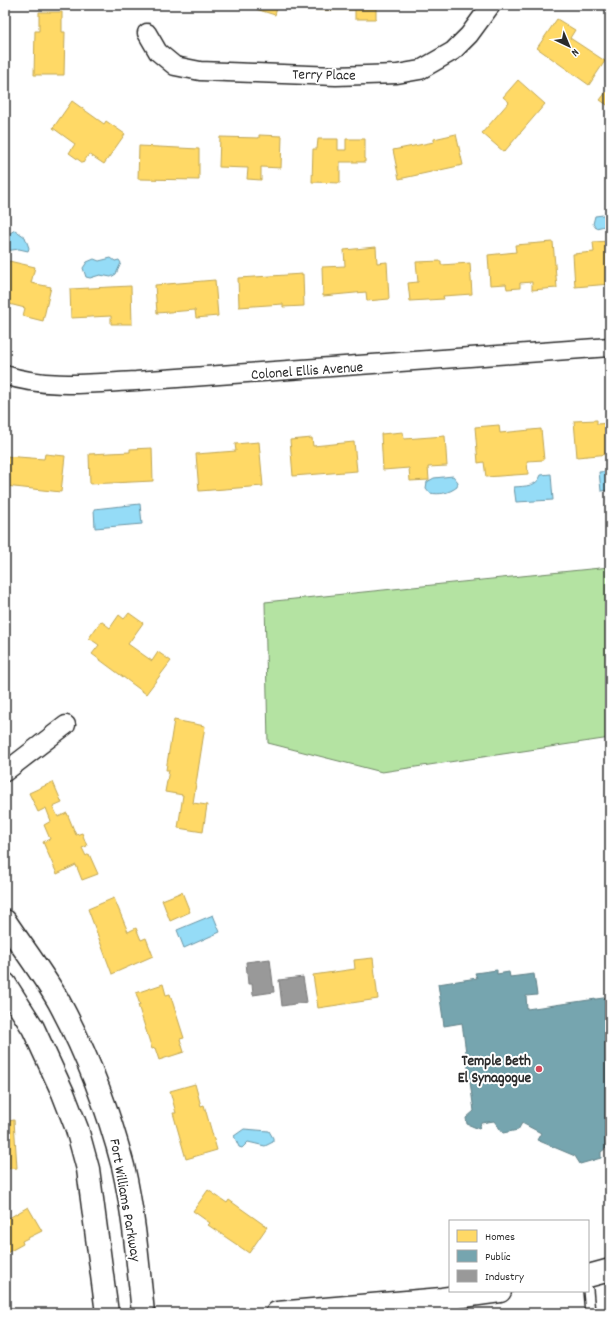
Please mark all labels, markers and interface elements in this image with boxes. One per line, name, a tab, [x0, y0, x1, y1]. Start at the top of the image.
north arrow	[549, 26, 589, 66]
text: N	[567, 44, 582, 60]
street label: Terry Place	[292, 64, 356, 88]
street label: Colonel Ellis Avenue	[250, 357, 364, 387]
place label: Temple Beth El Synagogue	[458, 1051, 531, 1090]
marker: Temple Beth El Synagogue	[534, 1064, 544, 1074]
street label: Fort Williams Parkway	[102, 1137, 146, 1265]
legend	[449, 1220, 589, 1292]
text: Homes	[485, 1229, 515, 1246]
text: Public	[485, 1249, 511, 1266]
text: Industry	[485, 1269, 525, 1286]

